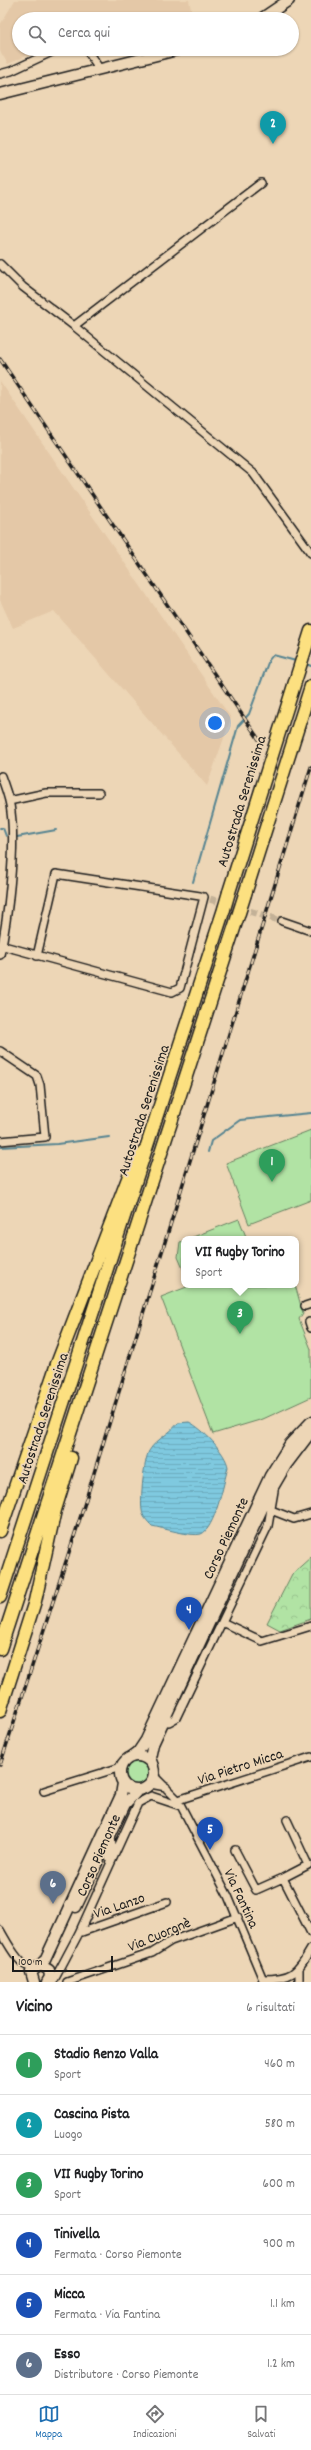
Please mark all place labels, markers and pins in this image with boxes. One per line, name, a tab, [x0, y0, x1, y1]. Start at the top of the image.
pin: 2	[260, 111, 286, 144]
pin: 1	[259, 1149, 285, 1182]
pin: 3	[227, 1301, 253, 1334]
pin: 4	[176, 1597, 202, 1630]
pin: 5	[197, 1817, 223, 1850]
pin: 6	[40, 1871, 66, 1904]

